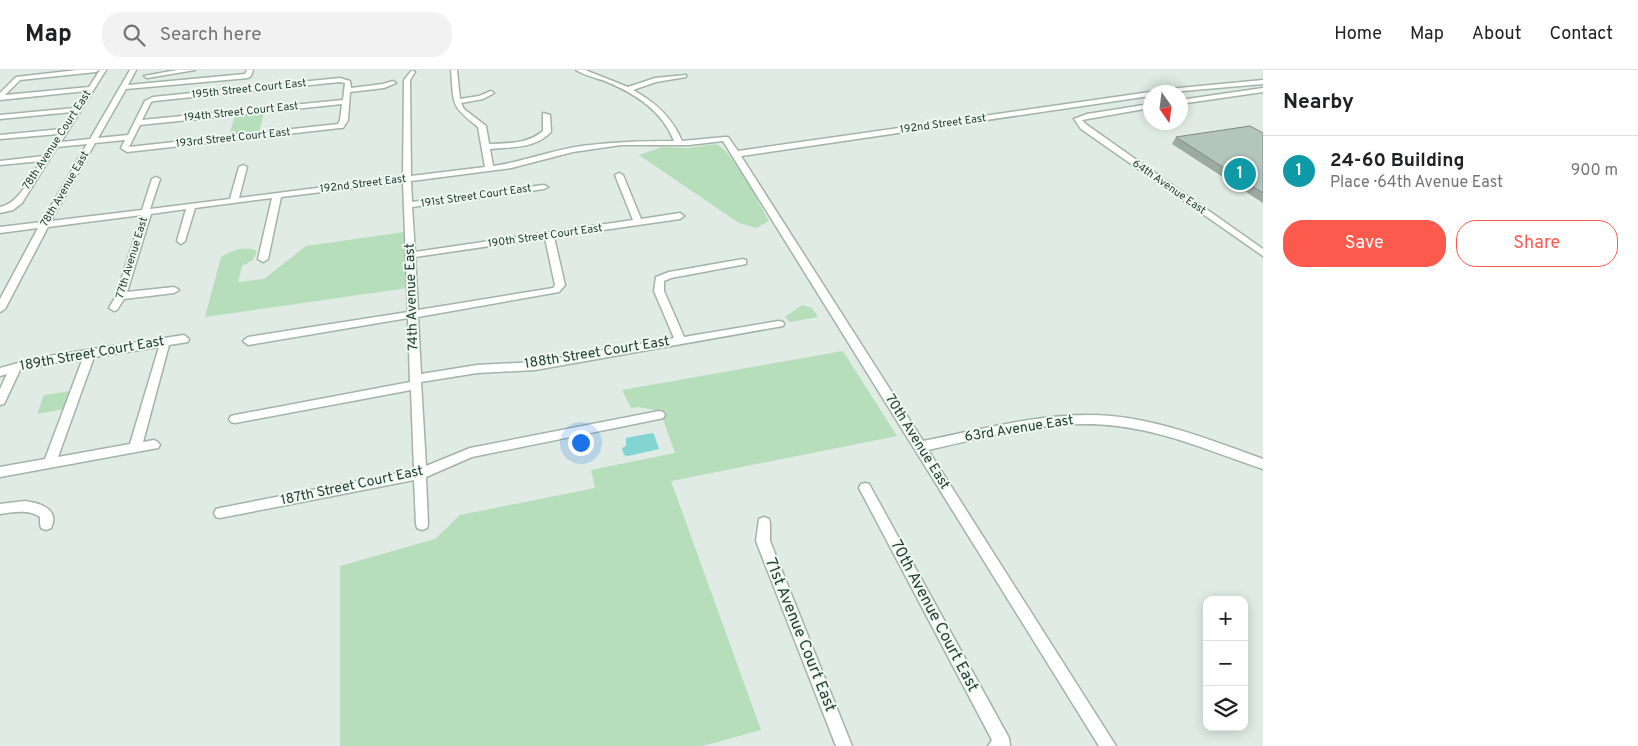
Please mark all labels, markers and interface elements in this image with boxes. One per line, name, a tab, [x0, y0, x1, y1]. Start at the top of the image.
search box	[102, 12, 452, 57]
text: Map	[25, 20, 72, 50]
icon: search	[120, 21, 148, 49]
text: Search here	[160, 23, 261, 47]
text: Home	[1334, 23, 1382, 46]
text: Map	[1410, 23, 1444, 46]
text: About	[1472, 23, 1521, 46]
text: Contact	[1549, 23, 1613, 46]
street label: 195th Street Court East	[191, 76, 307, 102]
north arrow	[1143, 85, 1188, 130]
street label: 78th Avenue Court East	[20, 88, 94, 192]
text: Nearby	[1283, 89, 1354, 116]
street label: 194th Street Court East	[183, 99, 299, 125]
street label: 192nd Street East	[899, 111, 987, 137]
street label: 193rd Street Court East	[175, 125, 291, 151]
street label: 78th Avenue East	[38, 149, 92, 229]
text: 24-60 Building	[1330, 149, 1465, 173]
pin: 1	[1224, 155, 1256, 193]
street label: 64th Avenue East	[1130, 156, 1208, 218]
text: 1	[1296, 161, 1302, 181]
text: 900 m	[1571, 161, 1618, 181]
street label: 192nd Street East	[319, 172, 407, 196]
text: Place · 64th Avenue East	[1330, 173, 1503, 193]
street label: 191st Street Court East	[420, 181, 532, 211]
street label: 77th Avenue East	[113, 215, 151, 301]
button: Save	[1283, 220, 1446, 267]
button: Share	[1456, 220, 1618, 267]
street label: 190th Street Court East	[487, 221, 603, 251]
street label: 74th Avenue East	[402, 243, 422, 351]
street label: 189th Street Court East	[18, 333, 166, 375]
street label: 188th Street Court East	[523, 333, 671, 373]
street label: 70th Avenue East	[881, 391, 953, 493]
street label: 63rd Avenue East	[963, 412, 1075, 446]
your location	[568, 430, 594, 456]
street label: 187th Street Court East	[279, 463, 425, 509]
street label: 70th Avenue Court East	[885, 537, 983, 695]
street label: 71st Avenue Court East	[760, 555, 840, 715]
map controls	[1203, 596, 1248, 731]
button: +	[1203, 596, 1248, 641]
button: −	[1203, 641, 1248, 686]
button: layers	[1203, 686, 1248, 731]

